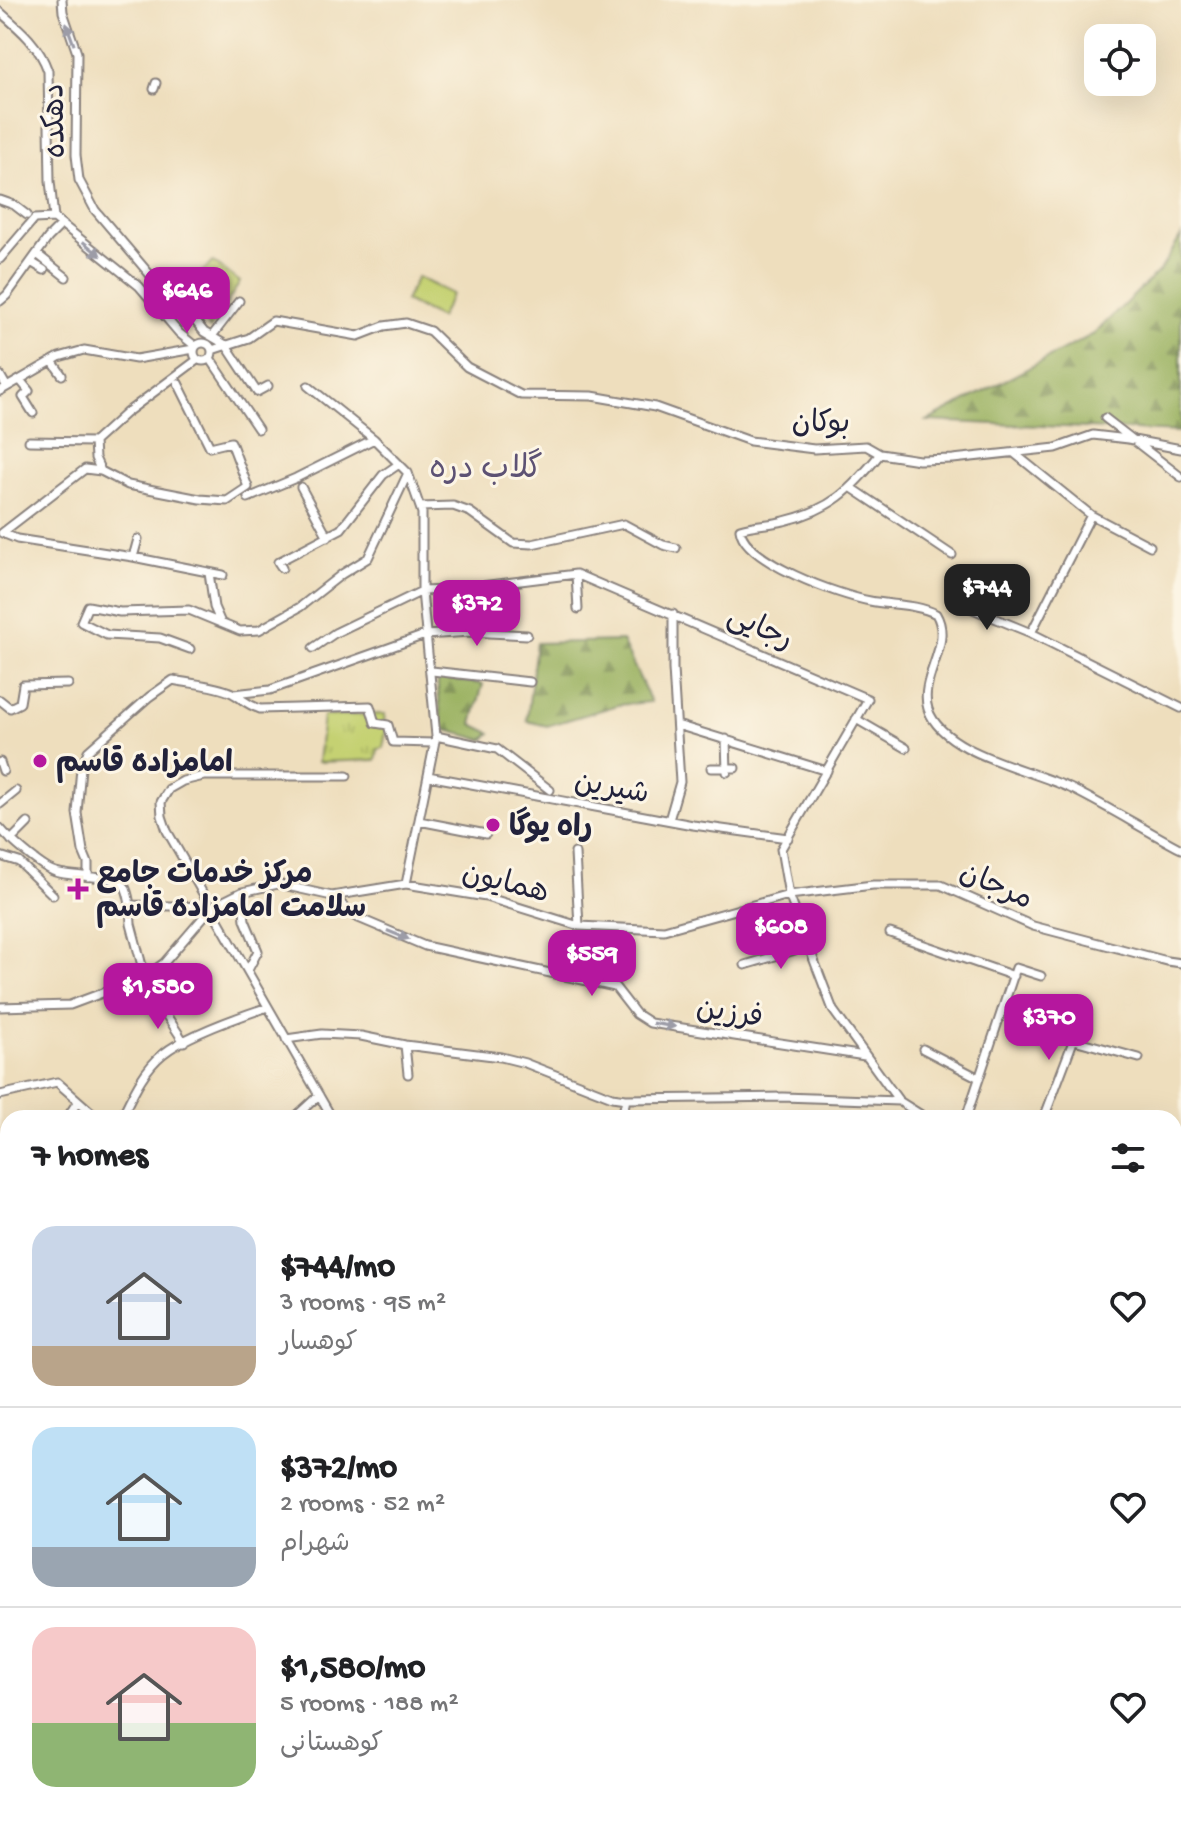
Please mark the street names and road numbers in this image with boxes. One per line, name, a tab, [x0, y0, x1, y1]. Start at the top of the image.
street label: دهکده	[39, 83, 76, 159]
street label: بوکان	[791, 407, 850, 444]
street label: رجایی	[721, 600, 797, 660]
street label: شیرین	[571, 767, 651, 814]
street label: مرجان	[953, 857, 1037, 920]
street label: همایون	[458, 858, 552, 913]
street label: فرزین	[693, 993, 765, 1038]

